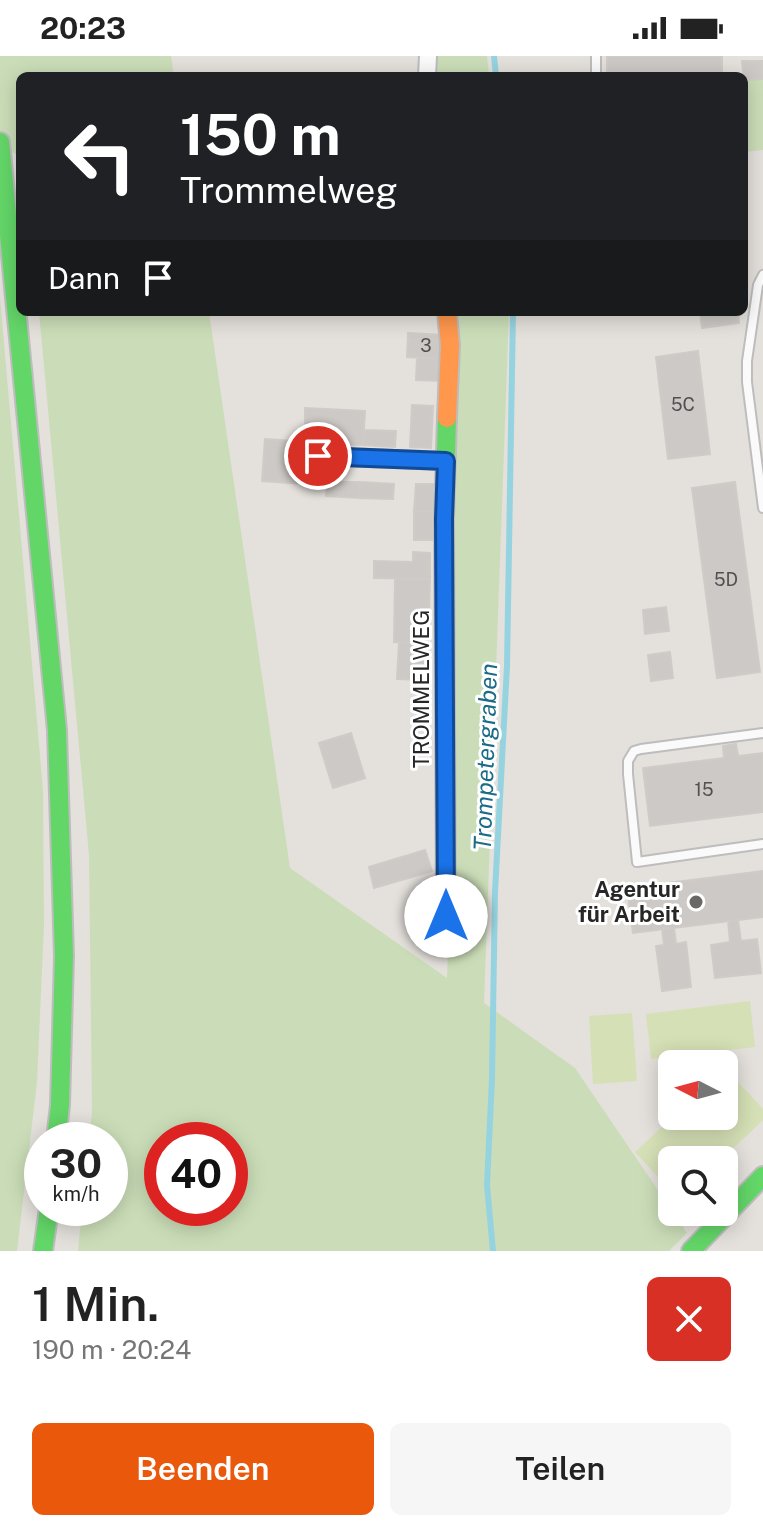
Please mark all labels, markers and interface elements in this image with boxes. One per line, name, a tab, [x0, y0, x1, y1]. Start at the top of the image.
text: 20:23	[40, 10, 126, 46]
text: 150 m	[180, 102, 341, 168]
icon: left	[48, 104, 152, 208]
text: Trommelweg	[180, 169, 398, 211]
icon: arrive	[136, 256, 180, 300]
text: Dann	[48, 260, 120, 296]
house number: 3	[420, 335, 432, 356]
house number: 5C	[671, 394, 695, 415]
pin	[284, 422, 352, 490]
icon: arrive	[296, 434, 340, 478]
house number: 5D	[714, 569, 738, 590]
street label: TROMMELWEG	[408, 610, 434, 768]
water label: Trompetergraben	[468, 663, 502, 851]
house number: 15	[695, 779, 713, 800]
position arrow	[404, 874, 488, 958]
place label: Agentur für Arbeit	[578, 876, 680, 927]
marker: Agentur für Arbeit	[687, 893, 705, 911]
north arrow	[658, 1050, 738, 1130]
map controls	[658, 1050, 738, 1226]
speed limit sign: 40	[144, 1122, 248, 1226]
text: 30	[50, 1140, 102, 1187]
button: search	[658, 1146, 738, 1226]
text: km/h	[52, 1182, 100, 1206]
text: 1 Min.	[32, 1275, 159, 1332]
button: close	[647, 1277, 731, 1361]
text: 190 m · 20:24	[32, 1334, 191, 1365]
button: Beenden	[32, 1423, 374, 1515]
button: Teilen	[390, 1423, 731, 1515]

